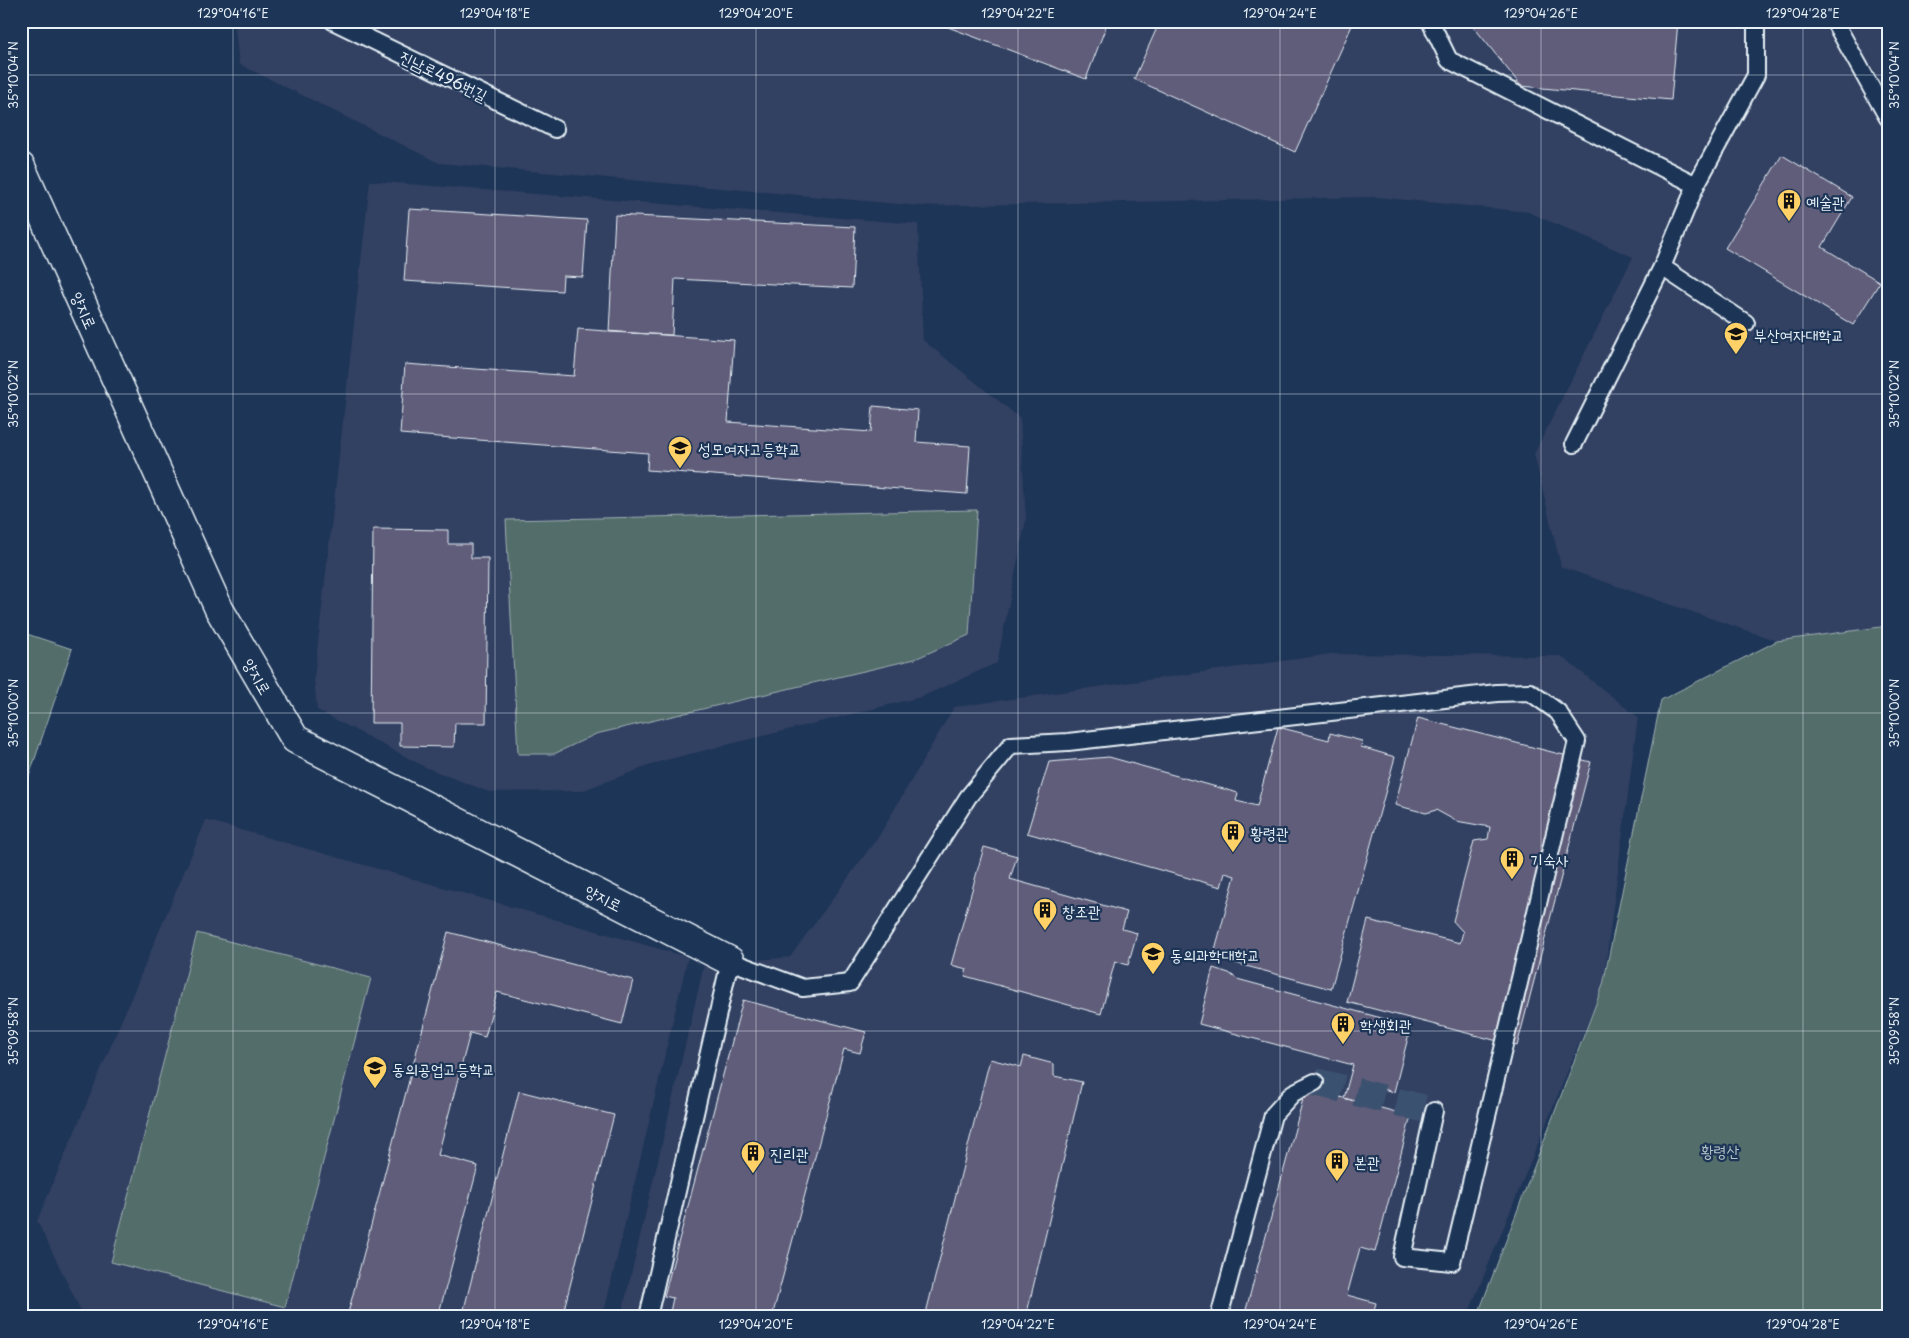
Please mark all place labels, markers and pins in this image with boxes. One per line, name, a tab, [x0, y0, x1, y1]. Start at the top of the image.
building icon: 예술관	[1776, 188, 1802, 222]
place label: 예술관	[1806, 189, 1845, 213]
school or university icon: 부산여자대학교	[1723, 321, 1749, 355]
place label: 부산여자대학교	[1754, 322, 1844, 346]
school or university icon: 성모여자고등학교	[667, 435, 693, 469]
place label: 성모여자고등학교	[698, 436, 801, 460]
building icon: 황령관	[1220, 819, 1246, 853]
place label: 황령관	[1250, 820, 1289, 844]
building icon: 기숙사	[1499, 846, 1525, 880]
place label: 기숙사	[1530, 847, 1569, 871]
building icon: 창조관	[1032, 897, 1058, 931]
place label: 창조관	[1062, 898, 1101, 922]
school or university icon: 동의과학대학교	[1140, 941, 1166, 975]
place label: 동의과학대학교	[1170, 942, 1260, 966]
building icon: 학생회관	[1330, 1011, 1356, 1045]
place label: 학생회관	[1360, 1012, 1412, 1036]
school or university icon: 동의공업고등학교	[362, 1055, 388, 1089]
place label: 동의공업고등학교	[392, 1056, 495, 1080]
building icon: 진리관	[740, 1140, 766, 1174]
place label: 진리관	[770, 1141, 809, 1165]
building icon: 본관	[1324, 1148, 1350, 1182]
place label: 본관	[1354, 1149, 1380, 1173]

